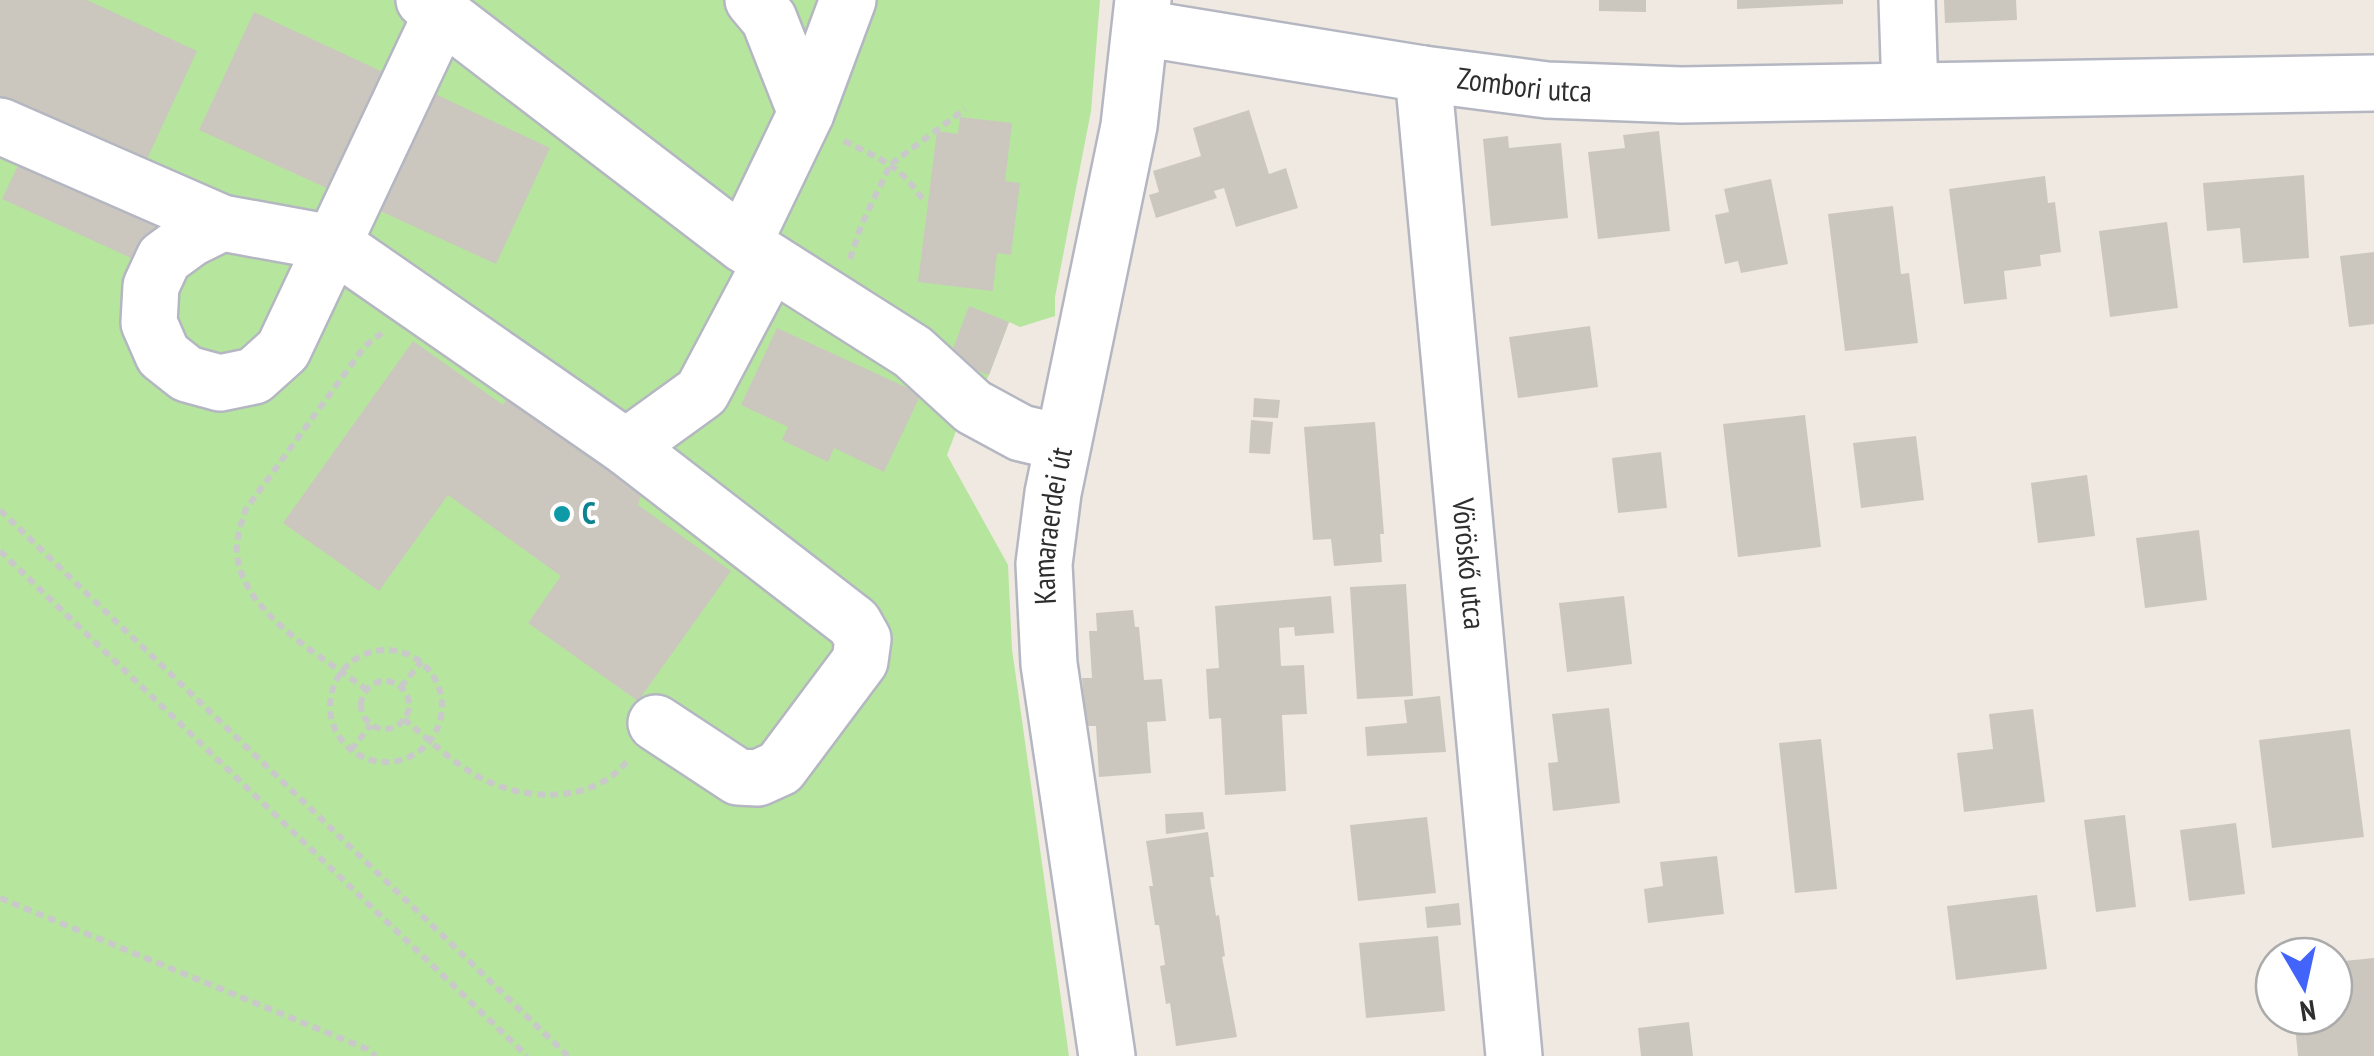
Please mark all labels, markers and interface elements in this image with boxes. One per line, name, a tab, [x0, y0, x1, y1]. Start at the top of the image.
street label: Zombori utca	[1455, 58, 1593, 110]
street label: Kamaraerdei út	[1023, 443, 1080, 605]
place label: C	[582, 493, 596, 532]
street label: Vöröskő utca	[1444, 495, 1495, 631]
marker: C	[551, 503, 573, 525]
north arrow	[2254, 936, 2354, 1036]
text: N	[2298, 992, 2318, 1031]

